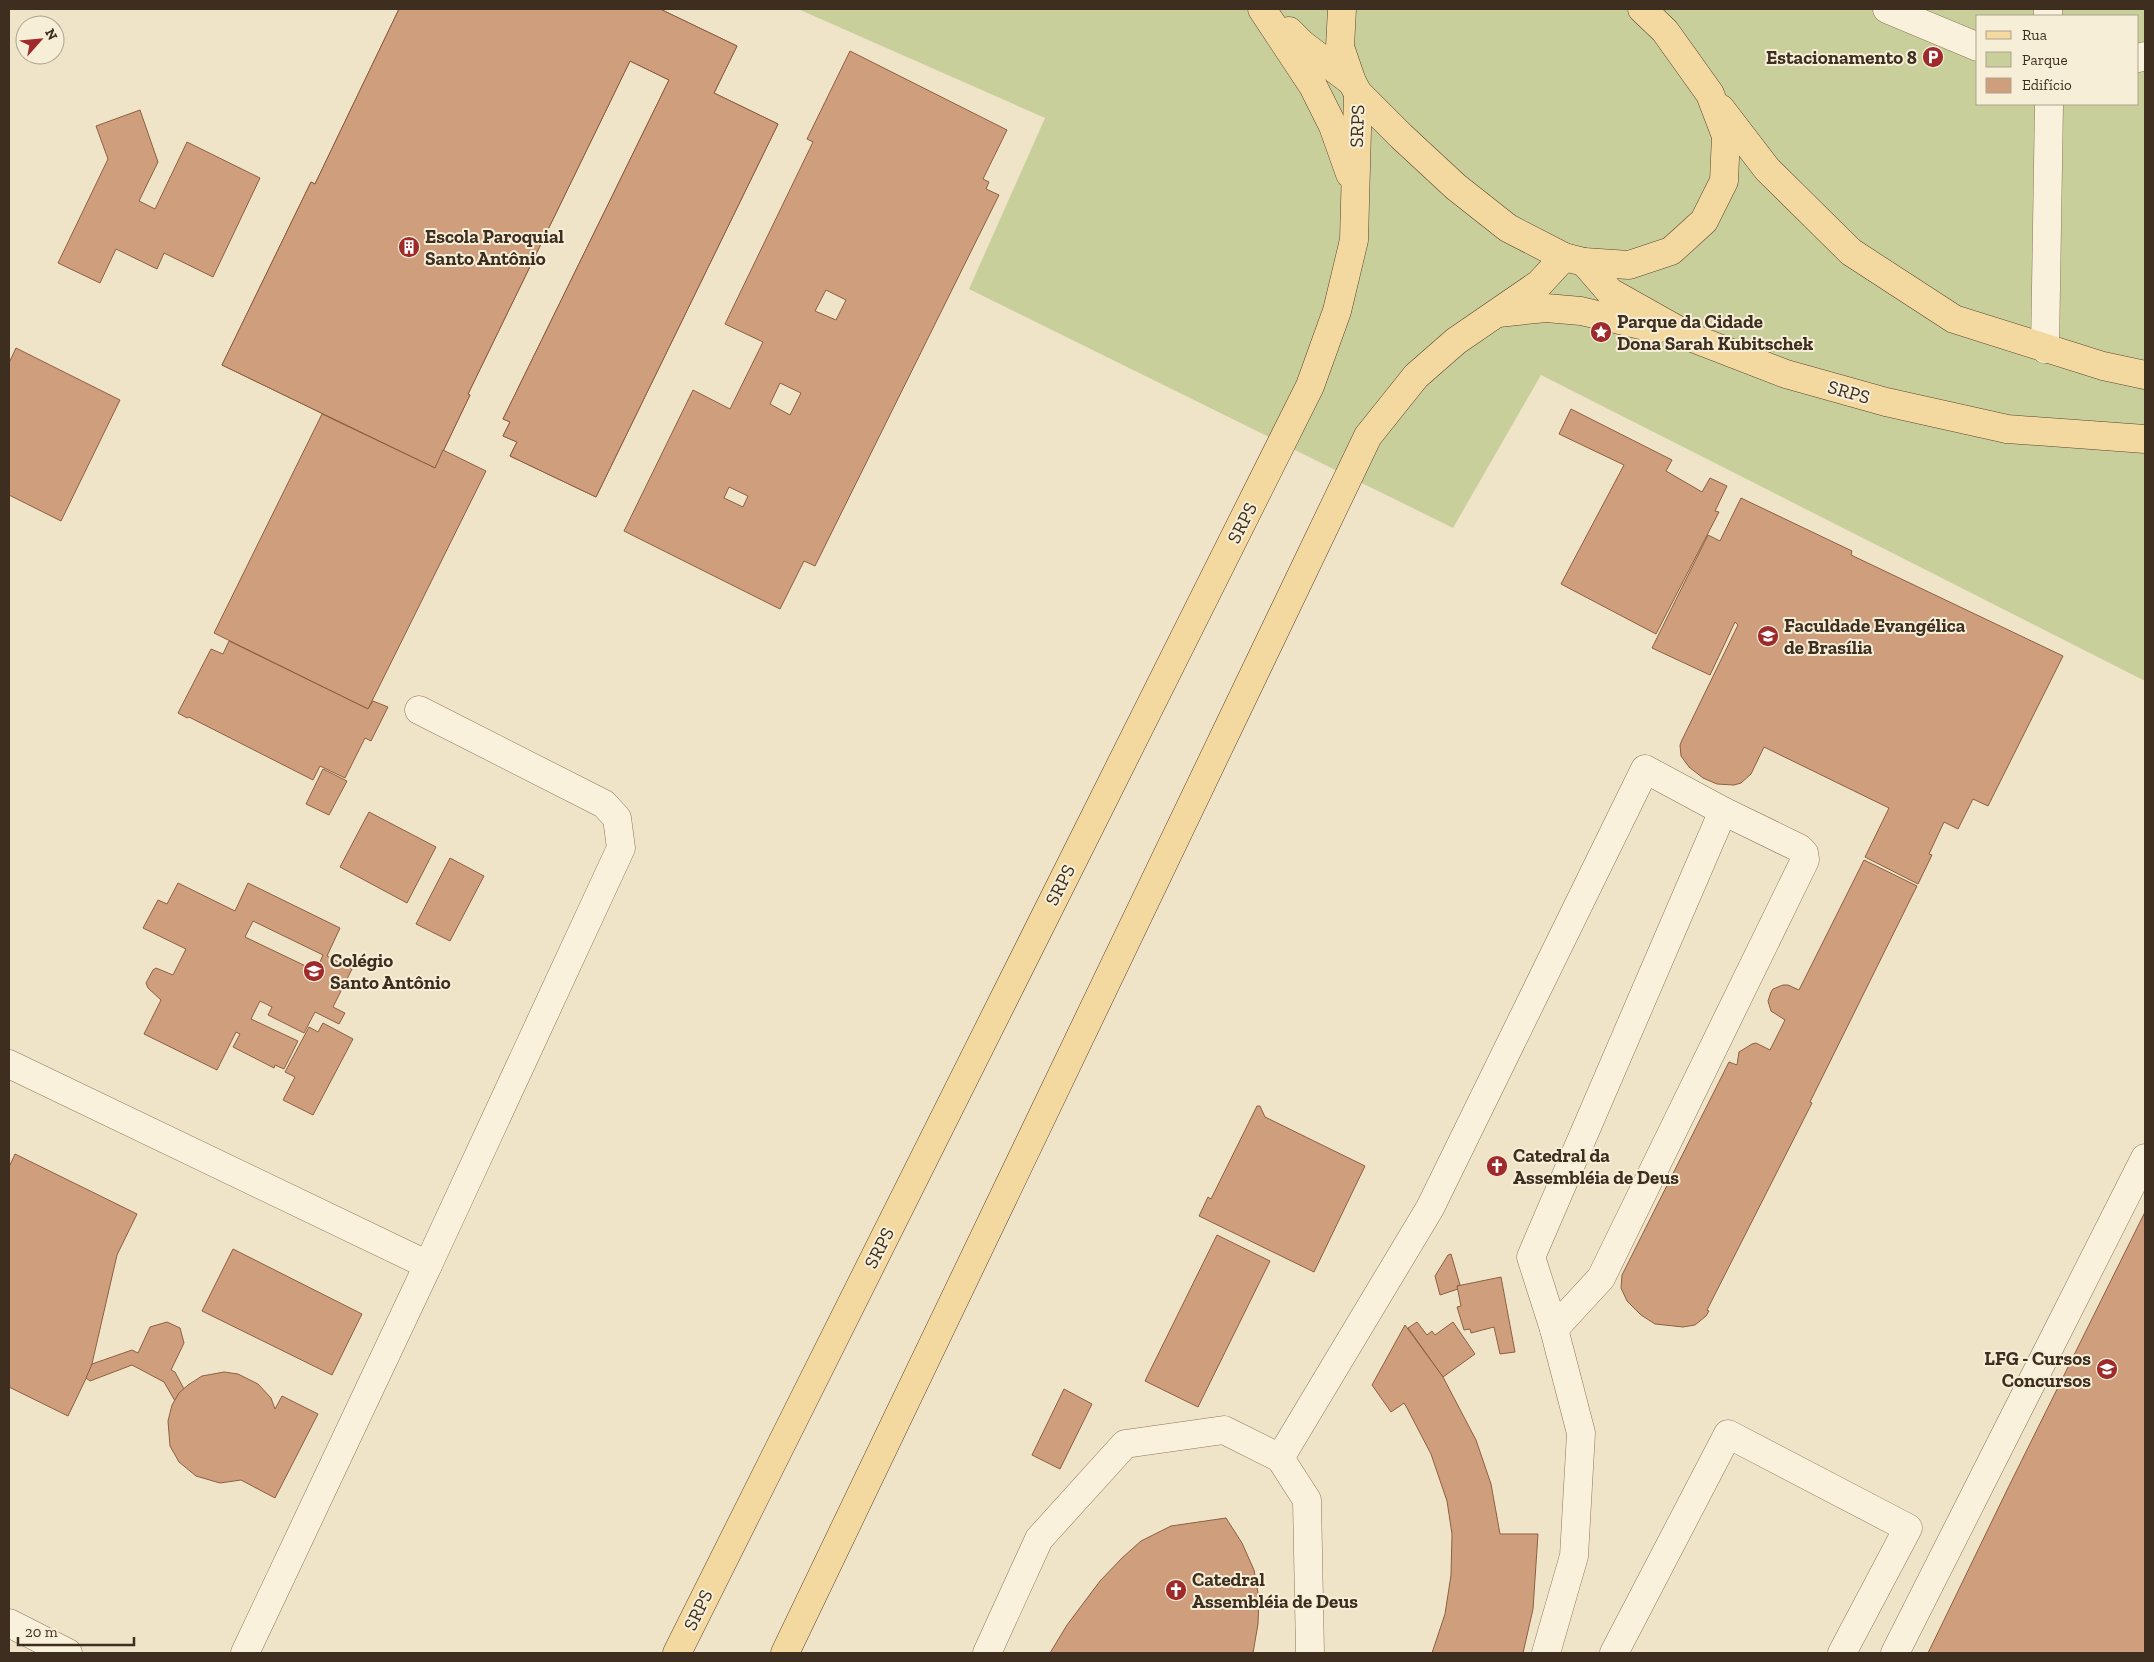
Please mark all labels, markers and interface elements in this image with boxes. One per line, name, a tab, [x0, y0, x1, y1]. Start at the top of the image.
north arrow	[15, 15, 65, 65]
legend	[1976, 15, 2139, 105]
text: N	[41, 26, 61, 43]
text: Rua	[2022, 26, 2047, 44]
parking icon: Estacionamento 8	[1921, 45, 1945, 69]
place label: Estacionamento 8	[1766, 46, 1917, 69]
text: Parque	[2022, 51, 2068, 69]
text: Edifício	[2022, 76, 2072, 94]
street label: SRPS	[1345, 104, 1369, 148]
place label: Escola Paroquial Santo Antônio	[425, 225, 565, 270]
building icon: Escola Paroquial Santo Antônio	[397, 235, 421, 259]
place label: Parque da Cidade Dona Sarah Kubitschek	[1617, 310, 1814, 355]
place icon: Parque da Cidade Dona Sarah Kubitschek	[1589, 320, 1613, 344]
street label: SRPS	[1825, 375, 1873, 409]
street label: SRPS	[1222, 499, 1262, 547]
place label: Faculdade Evangélica de Brasília	[1784, 614, 1966, 659]
school or university icon: Faculdade Evangélica de Brasília	[1756, 624, 1780, 648]
street label: SRPS	[1040, 861, 1080, 909]
place label: Colégio Santo Antônio	[330, 949, 451, 994]
school or university icon: Colégio Santo Antônio	[302, 959, 326, 983]
place label: Catedral da Assembléia de Deus	[1513, 1144, 1679, 1189]
church icon: Catedral da Assembléia de Deus	[1485, 1154, 1509, 1178]
street label: SRPS	[859, 1224, 899, 1272]
place label: LFG - Cursos Concursos	[1984, 1347, 2091, 1392]
school or university icon: LFG - Cursos Concursos	[2095, 1357, 2119, 1381]
place label: Catedral Assembléia de Deus	[1192, 1568, 1358, 1613]
church icon: Catedral Assembléia de Deus	[1164, 1578, 1188, 1602]
street label: SRPS	[678, 1586, 718, 1634]
scale bar	[18, 1614, 134, 1646]
text: 20 m	[25, 1623, 58, 1641]

